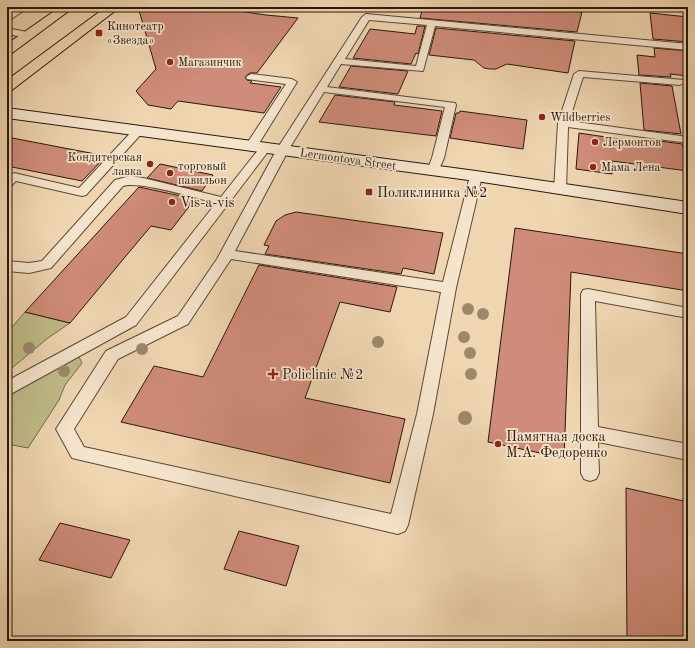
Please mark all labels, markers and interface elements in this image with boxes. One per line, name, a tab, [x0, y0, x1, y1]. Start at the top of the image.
place label: Кинотеатр «Звезда»	[107, 21, 164, 47]
marker: Кинотеатр «Звезда»	[94, 28, 104, 38]
marker: Магазинчик	[165, 57, 175, 67]
place label: Магазинчик	[178, 57, 241, 69]
marker: Wildberries	[537, 112, 547, 122]
place label: Wildberries	[550, 112, 611, 124]
marker: Лермонтов	[590, 137, 600, 147]
place label: Лермонтов	[603, 137, 661, 149]
street label: Lermontova Street	[299, 147, 397, 173]
place label: Кондитерская лавка	[68, 152, 142, 178]
marker: Кондитерская лавка	[145, 159, 155, 169]
place label: торговый павильон	[178, 161, 227, 187]
marker: Мама Лена	[588, 162, 598, 172]
place label: Мама Лена	[601, 162, 661, 174]
marker: торговый павильон	[165, 168, 175, 178]
place label: Поликлиника №2	[377, 186, 487, 200]
marker: Поликлиника №2	[364, 187, 374, 197]
place label: Vis-a-vis	[180, 196, 235, 210]
marker: Vis-a-vis	[167, 197, 177, 207]
marker: Policlinic №2	[267, 368, 279, 380]
place label: Policlinic №2	[282, 368, 363, 382]
place label: Памятная доска М.А. Федоренко	[506, 430, 608, 460]
marker: Памятная доска М.А. Федоренко	[493, 439, 503, 449]

